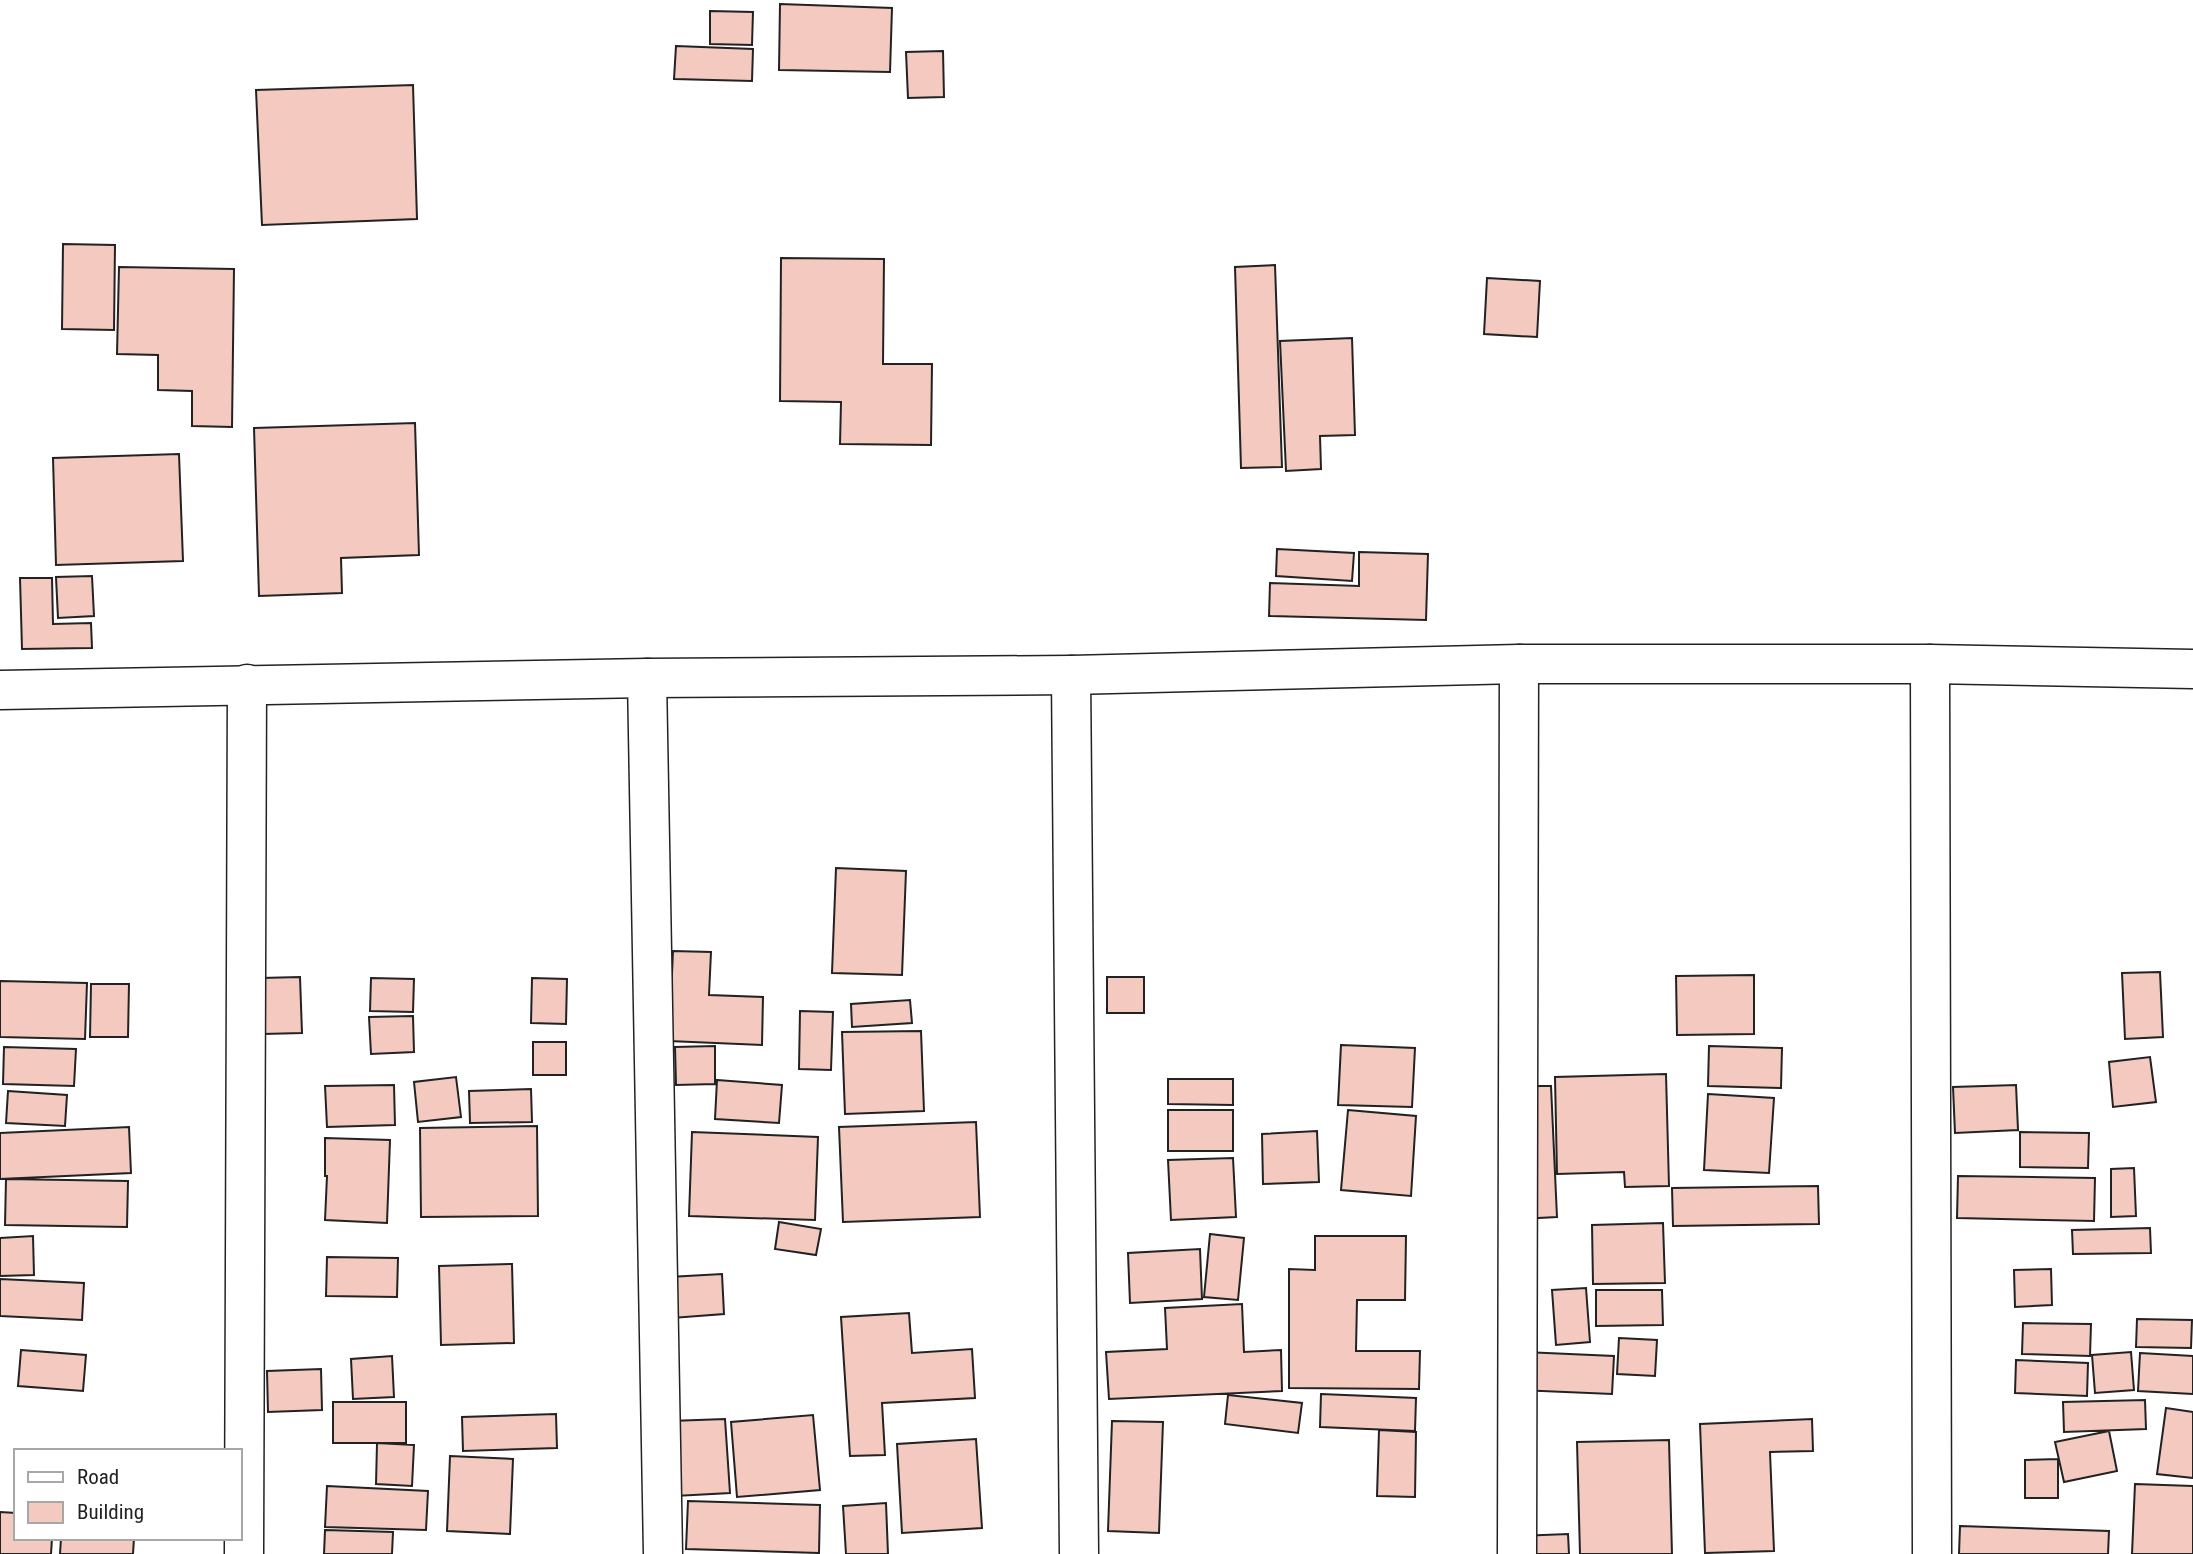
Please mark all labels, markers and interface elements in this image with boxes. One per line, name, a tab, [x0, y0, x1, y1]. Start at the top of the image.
legend	[14, 1449, 242, 1540]
text: Road	[77, 1465, 119, 1489]
text: Building	[77, 1500, 144, 1524]

